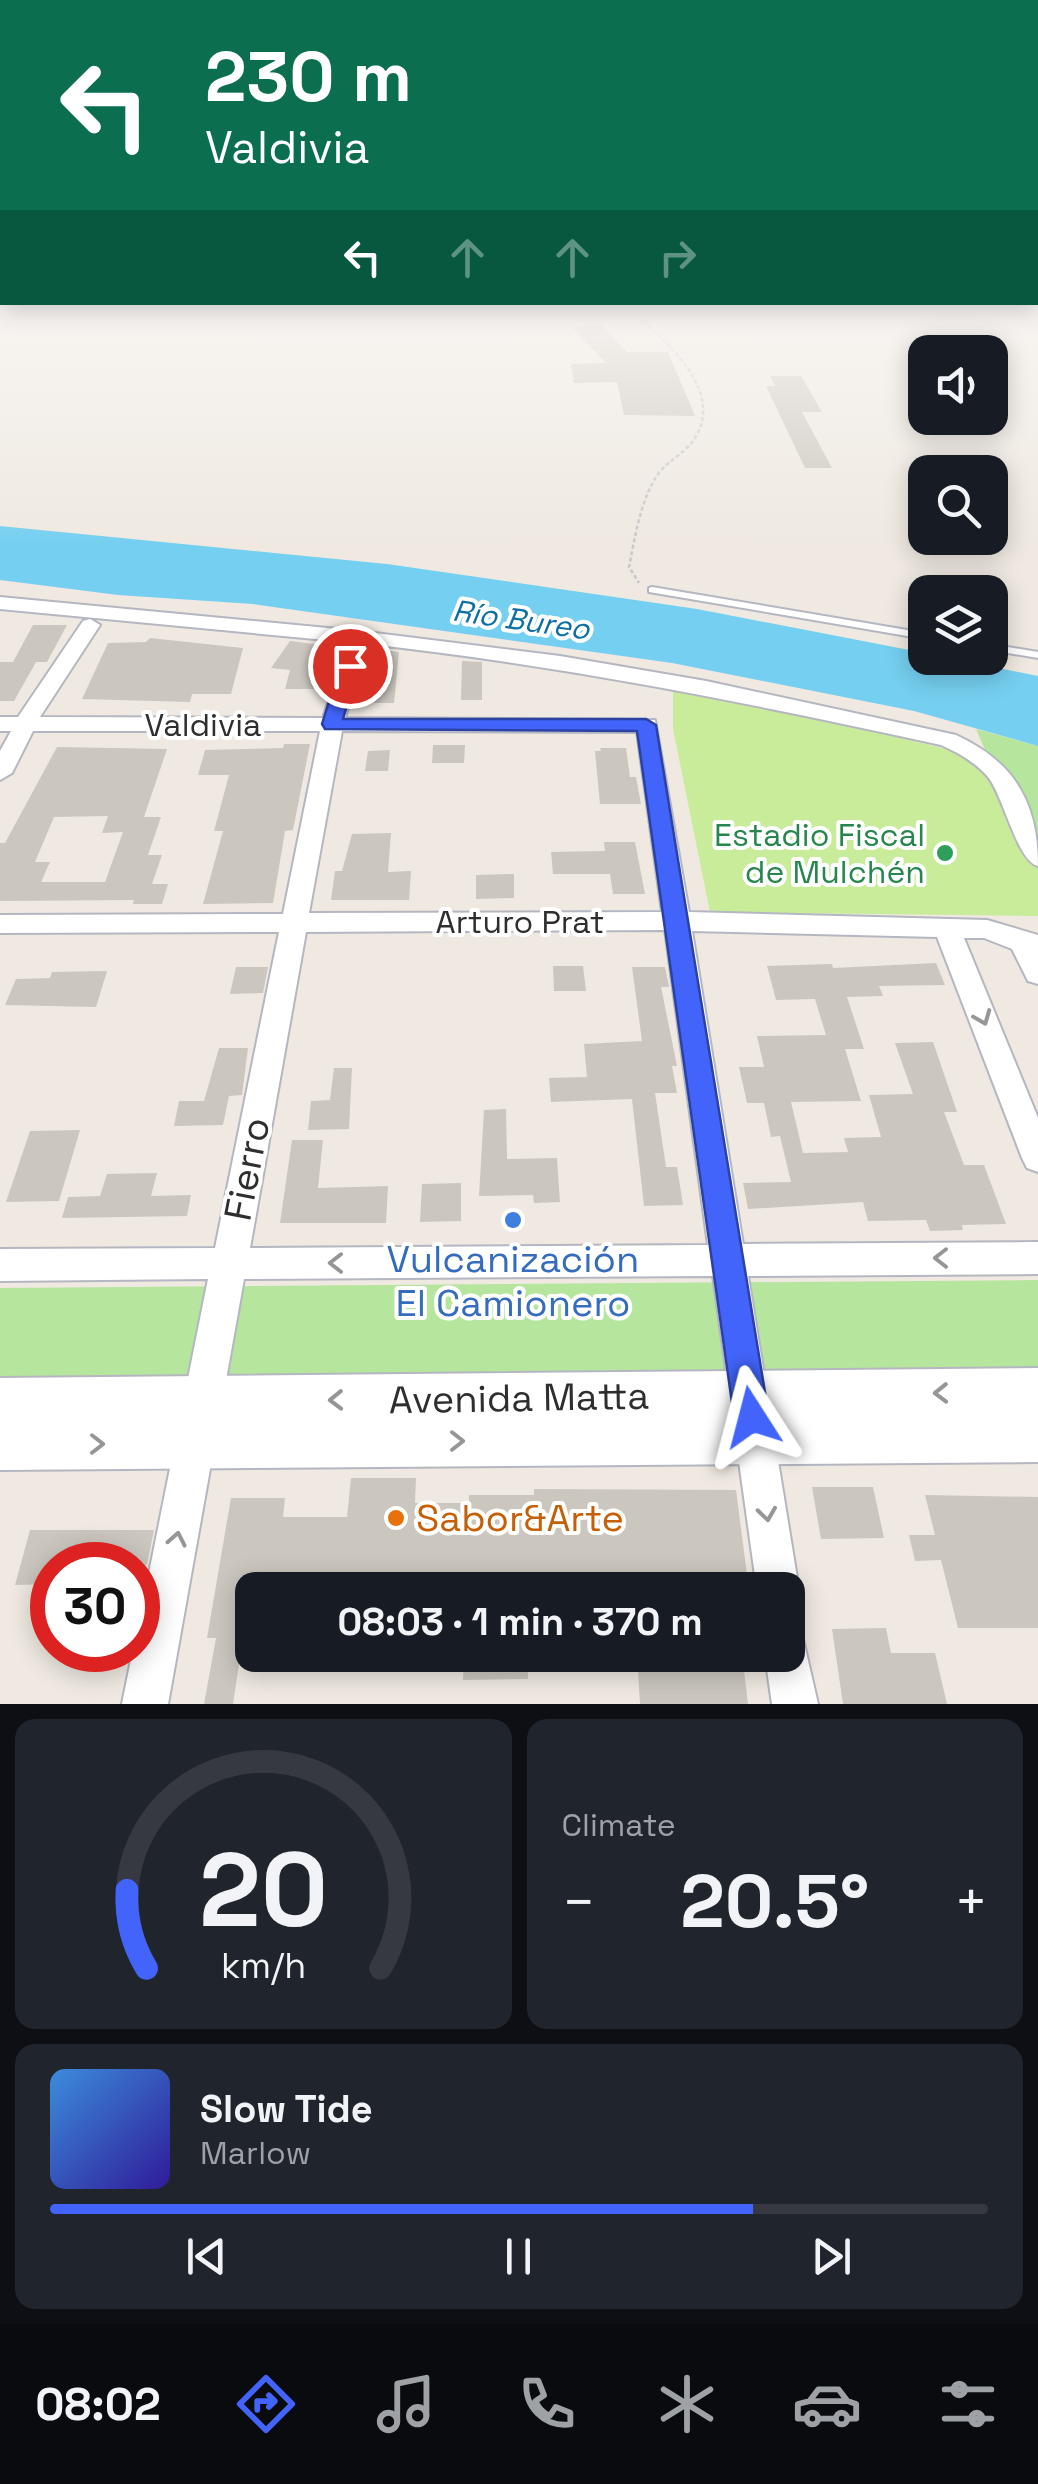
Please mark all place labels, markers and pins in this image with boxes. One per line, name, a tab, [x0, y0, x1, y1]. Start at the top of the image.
pin	[308, 624, 393, 709]
place label: Estadio Fiscal de Mulchén	[714, 815, 925, 892]
marker: Estadio Fiscal de Mulchén	[934, 842, 956, 864]
marker: Vulcanización El Camionero	[502, 1209, 524, 1231]
place label: Vulcanización El Camionero	[387, 1235, 639, 1327]
place label: Sabor&Arte	[416, 1494, 624, 1542]
marker: Sabor&Arte	[385, 1507, 407, 1529]

